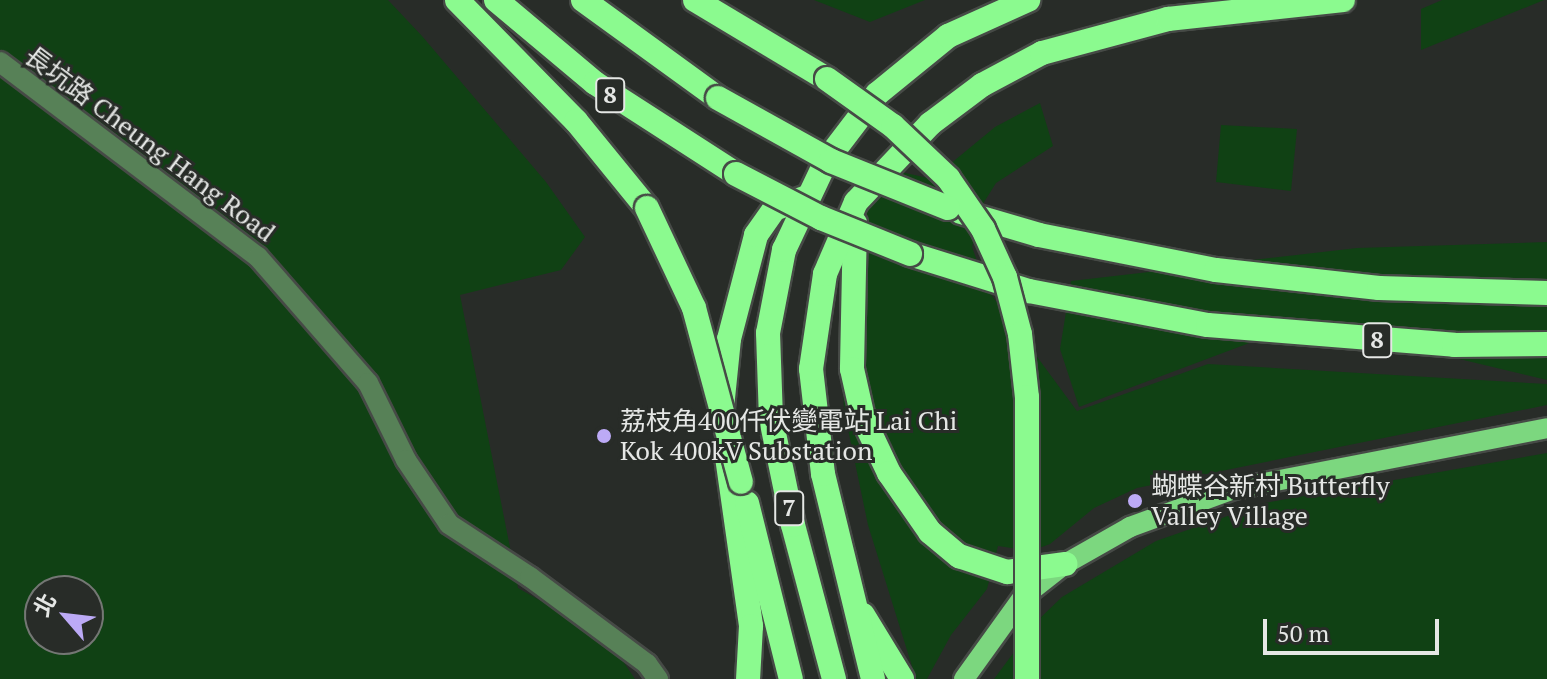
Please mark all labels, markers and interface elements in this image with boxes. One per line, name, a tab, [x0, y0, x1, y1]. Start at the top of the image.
street label: 長坑路 Cheung Hang Road	[19, 40, 281, 248]
road number: 8	[594, 75, 626, 115]
road number: 8	[1361, 320, 1393, 360]
place label: 荔枝角400仟伏變電站 Lai Chi Kok 400kV Substation	[620, 405, 957, 466]
marker: 荔枝角400仟伏變電站 Lai Chi Kok 400kV Substation	[595, 427, 613, 445]
place label: 蝴蝶谷新村 Butterfly Valley Village	[1151, 470, 1390, 532]
road number: 7	[773, 488, 805, 528]
marker: 蝴蝶谷新村 Butterfly Valley Village	[1126, 492, 1144, 510]
north arrow	[24, 575, 104, 655]
text: 北	[26, 588, 62, 621]
scale bar	[1267, 603, 1443, 653]
text: 50 m	[1277, 617, 1329, 649]

